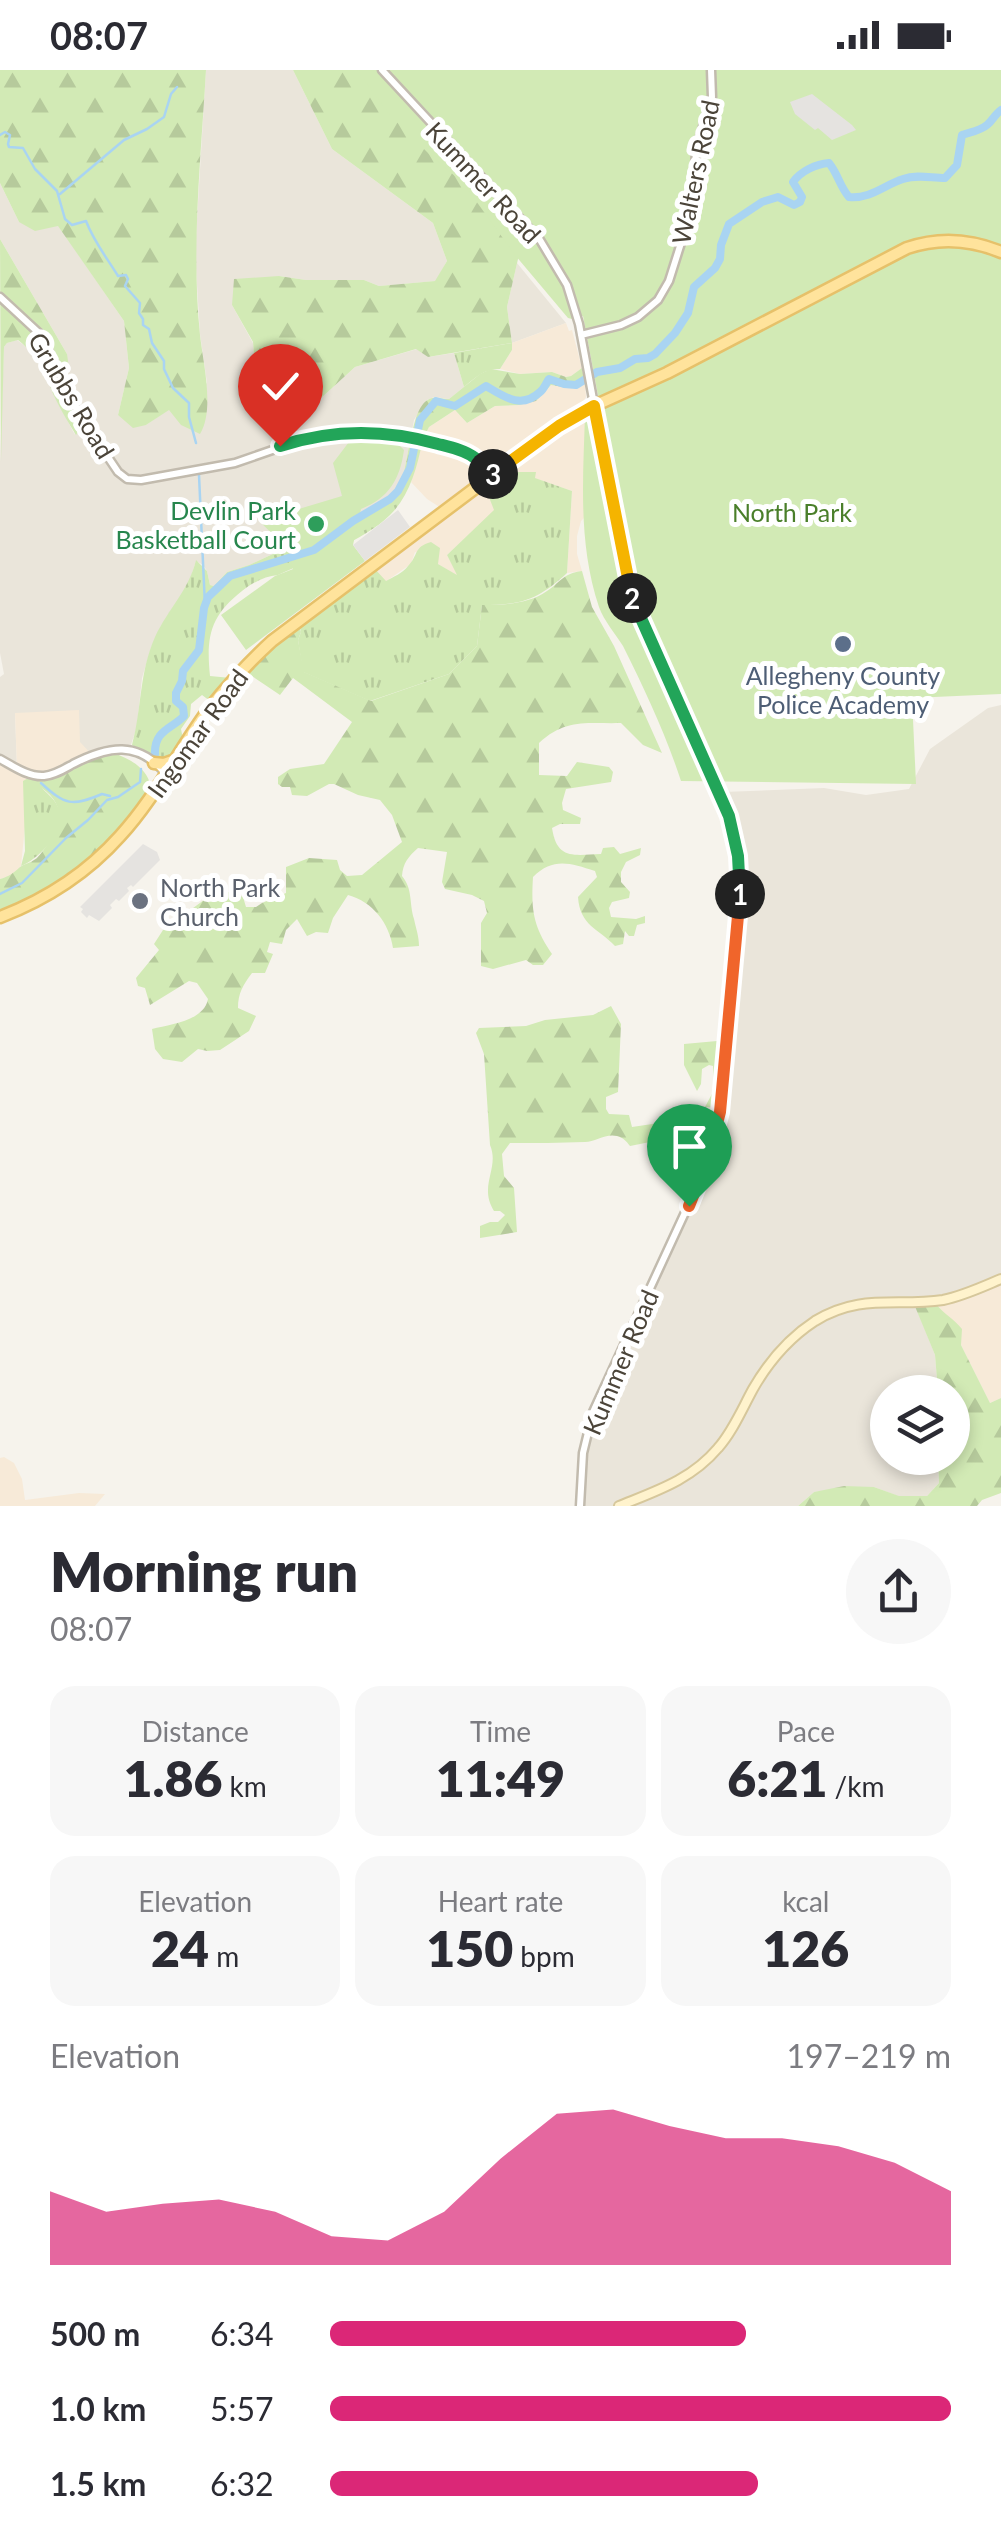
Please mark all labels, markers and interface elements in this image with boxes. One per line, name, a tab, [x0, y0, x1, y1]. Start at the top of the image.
text: 08:07	[50, 12, 148, 58]
street label: Walters Road	[665, 97, 725, 247]
street label: Kummer Road	[420, 115, 548, 249]
street label: Grubbs Road	[23, 327, 121, 463]
pin	[238, 344, 323, 447]
icon: check	[253, 359, 308, 414]
pin: 3	[468, 449, 518, 499]
text: 3	[485, 457, 501, 491]
place label: Devlin Park Basketball Court	[115, 495, 296, 554]
park label: North Park	[732, 497, 852, 527]
marker: Devlin Park Basketball Court	[305, 513, 327, 535]
pin: 2	[607, 573, 657, 623]
text: 2	[624, 581, 640, 615]
marker: Allegheny County Police Academy	[832, 633, 854, 655]
place label: Allegheny County Police Academy	[746, 660, 940, 719]
street label: Ingomar Road	[140, 663, 254, 803]
pin: 1	[715, 869, 765, 919]
place label: North Park Church	[160, 872, 280, 931]
text: 1	[732, 877, 748, 911]
marker: North Park Church	[129, 890, 151, 912]
pin	[647, 1104, 732, 1207]
icon: arrive	[662, 1119, 717, 1174]
street label: Kummer Road	[576, 1285, 664, 1439]
map controls	[870, 1375, 970, 1475]
button: layers	[870, 1375, 970, 1475]
text: Morning run	[50, 1538, 358, 1604]
button: share	[846, 1539, 951, 1644]
text: 08:07	[50, 1609, 132, 1648]
text: Distance	[141, 1714, 249, 1748]
text: Time	[470, 1714, 531, 1748]
text: Pace	[777, 1714, 835, 1748]
text: 1.86	[123, 1748, 222, 1808]
text: 11:49	[436, 1748, 565, 1808]
text: 6:21	[727, 1748, 827, 1808]
text: km	[222, 1769, 267, 1803]
text: /km	[827, 1769, 885, 1803]
text: Elevation	[138, 1884, 252, 1918]
text: Heart rate	[438, 1884, 563, 1918]
text: kcal	[782, 1884, 829, 1918]
text: 24	[151, 1918, 209, 1978]
text: 150	[426, 1918, 513, 1978]
text: 126	[762, 1918, 849, 1978]
text: m	[209, 1939, 239, 1973]
text: bpm	[513, 1939, 575, 1973]
text: Elevation	[50, 2036, 180, 2075]
text: 197–219 m	[787, 2036, 951, 2075]
text: 500 m	[50, 2314, 140, 2353]
text: 6:34	[210, 2314, 274, 2353]
text: 1.0 km	[50, 2389, 146, 2428]
text: 5:57	[210, 2389, 274, 2428]
text: 1.5 km	[50, 2464, 146, 2503]
text: 6:32	[210, 2464, 274, 2503]

